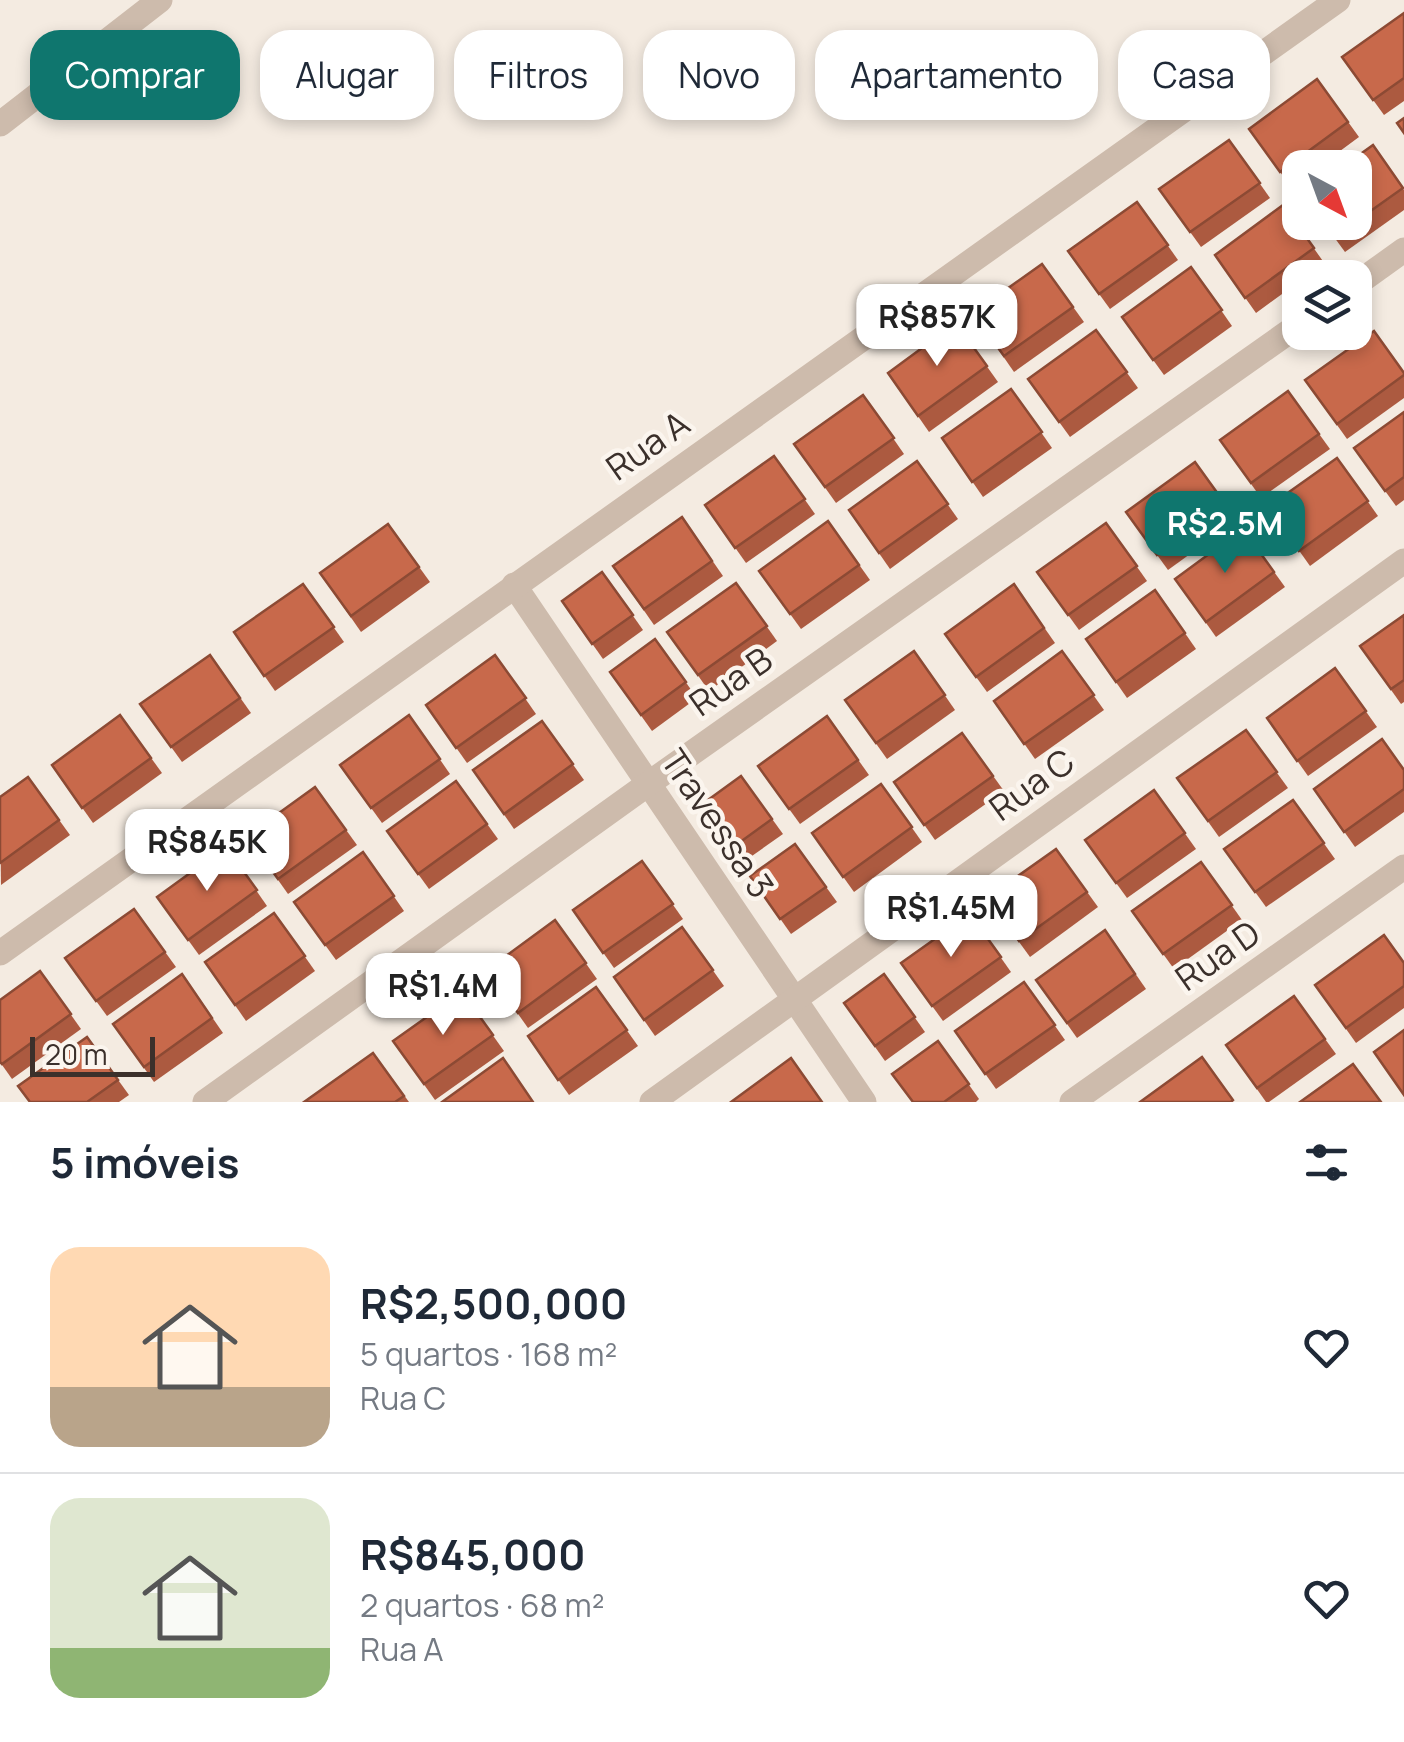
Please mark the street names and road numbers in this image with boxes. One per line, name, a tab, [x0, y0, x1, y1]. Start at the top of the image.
street label: Rua A	[596, 399, 699, 491]
street label: Rua B	[679, 635, 781, 727]
street label: Rua C	[979, 737, 1084, 831]
street label: Travessa 3	[650, 740, 785, 907]
street label: Rua D	[1166, 909, 1269, 1001]

